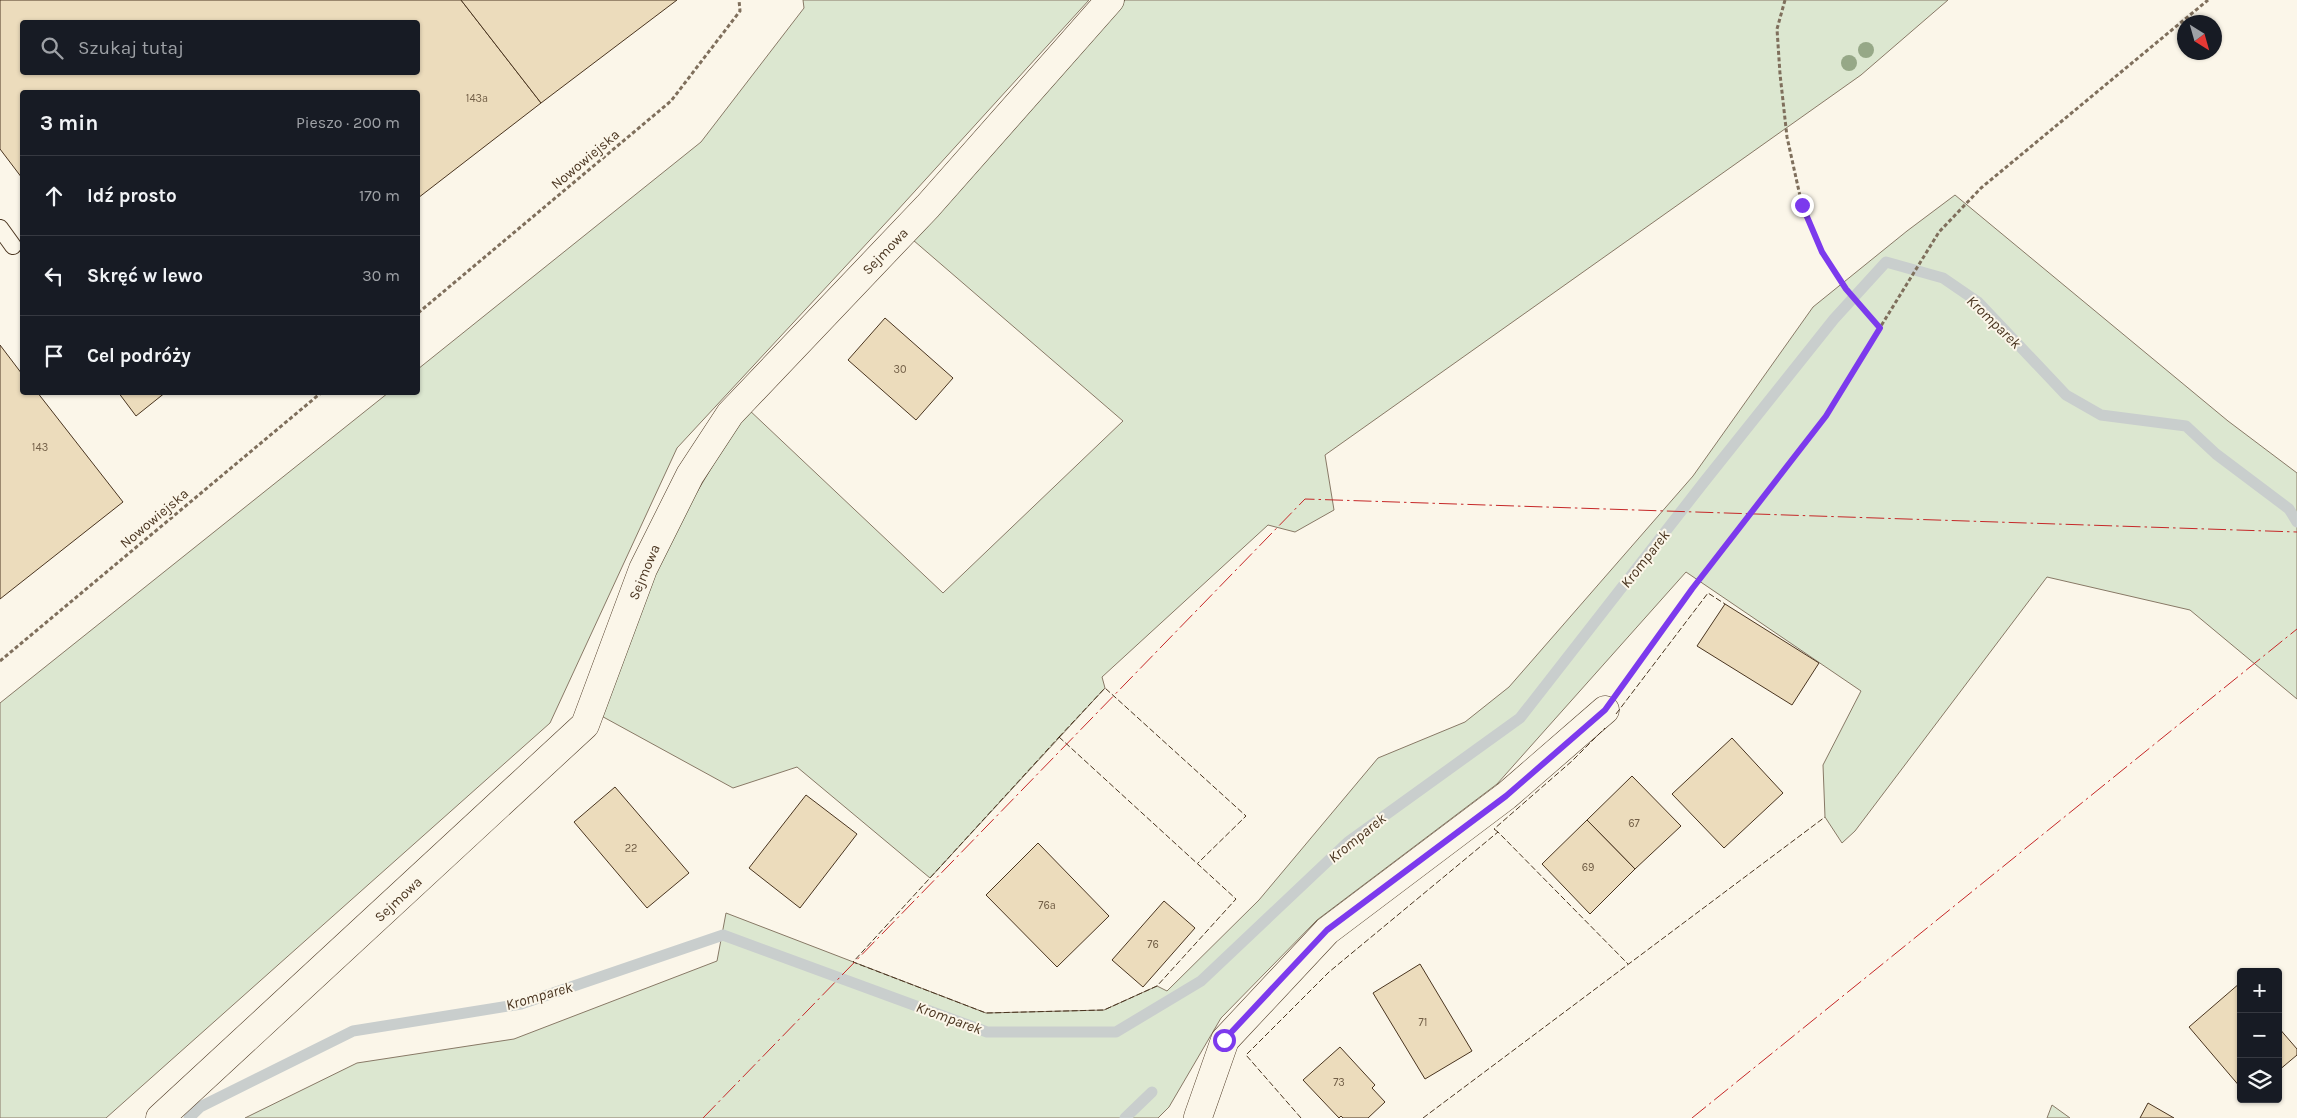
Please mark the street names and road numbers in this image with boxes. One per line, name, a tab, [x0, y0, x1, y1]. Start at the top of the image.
street label: Nowowiejska	[548, 126, 623, 193]
street label: Sejmowa	[859, 224, 912, 278]
street label: Nowowiejska	[117, 485, 192, 552]
street label: Sejmowa	[625, 542, 664, 603]
street label: Sejmowa	[371, 873, 426, 926]

